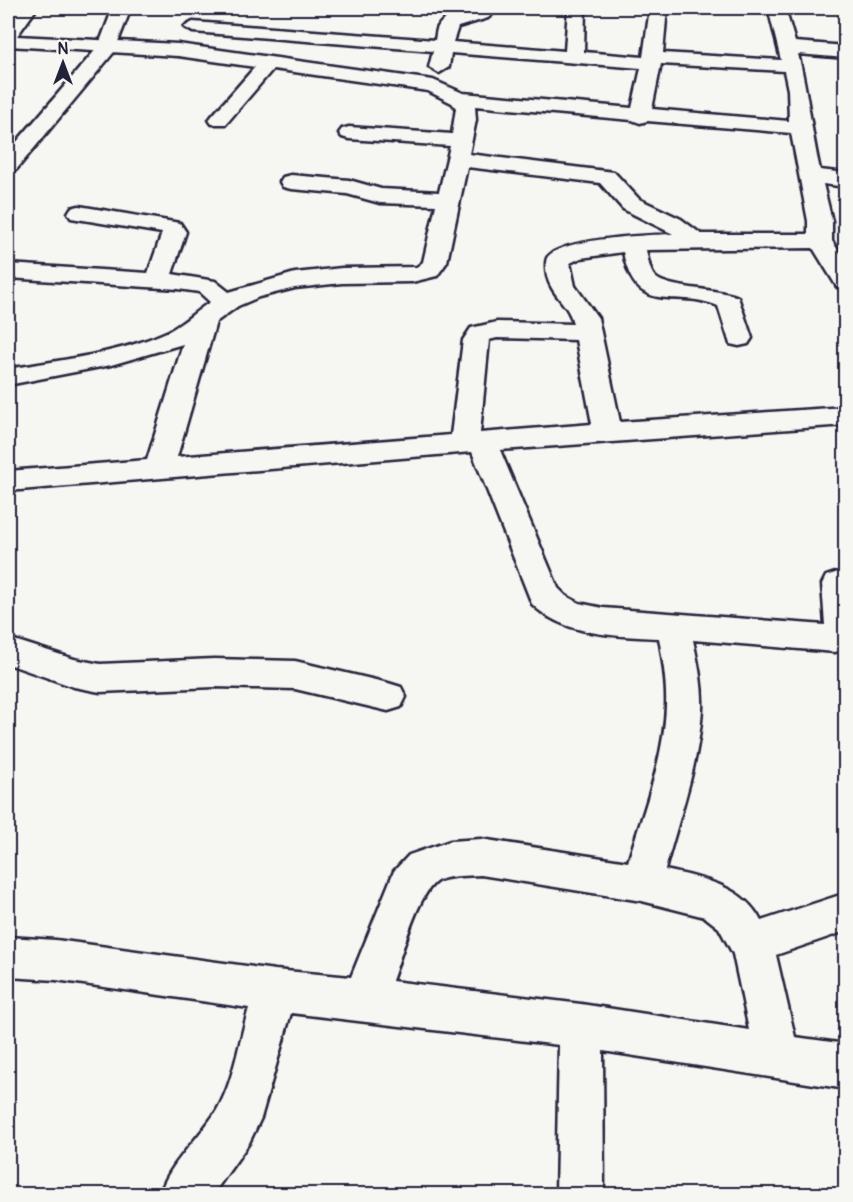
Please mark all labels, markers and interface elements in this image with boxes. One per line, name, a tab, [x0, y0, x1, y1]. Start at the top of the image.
north arrow	[33, 33, 93, 93]
text: N	[58, 39, 69, 59]

